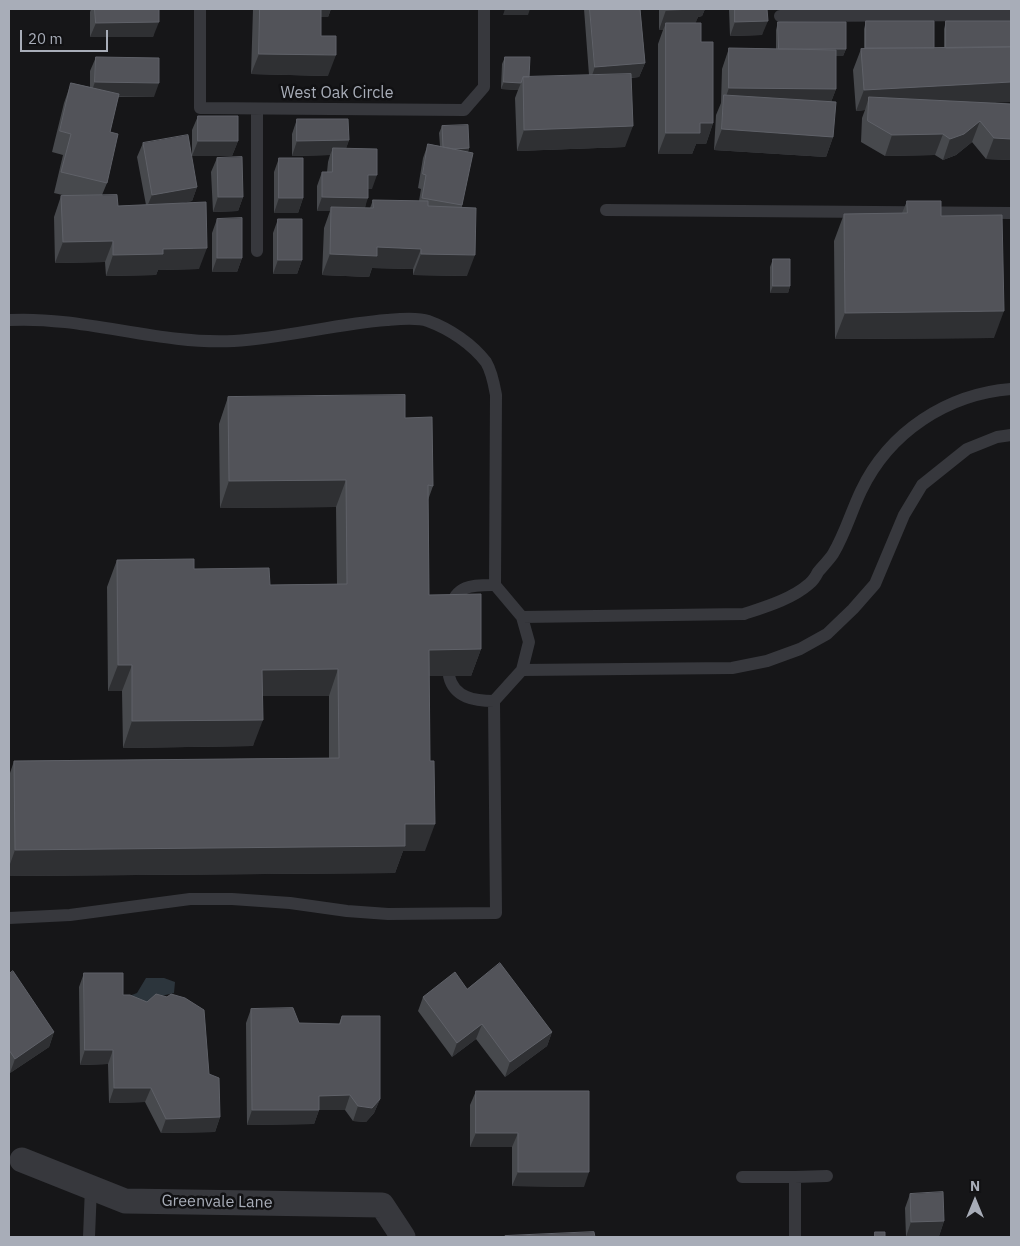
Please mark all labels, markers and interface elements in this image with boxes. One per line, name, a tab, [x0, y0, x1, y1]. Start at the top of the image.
scale bar	[22, 20, 110, 52]
text: 20 m	[28, 29, 63, 48]
street label: West Oak Circle	[281, 83, 393, 103]
north arrow	[950, 1176, 1000, 1226]
text: N	[970, 1177, 980, 1195]
street label: Greenvale Lane	[161, 1191, 273, 1213]

